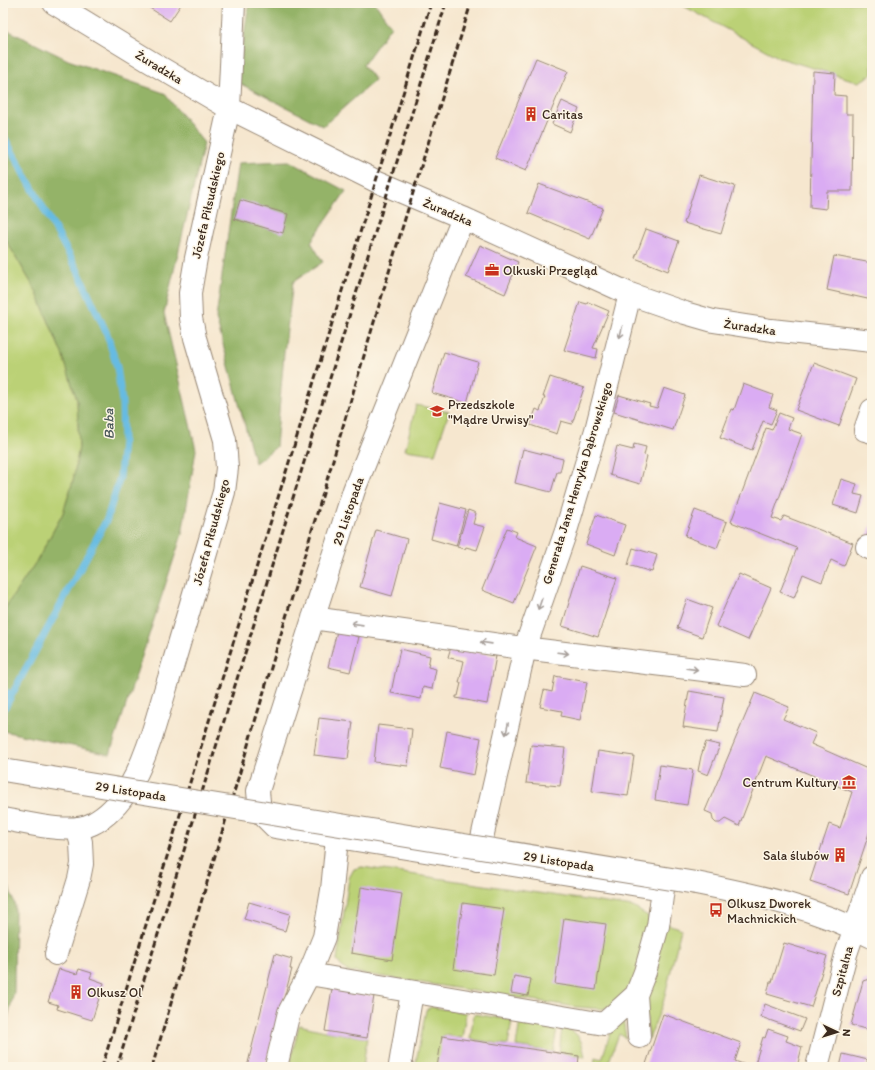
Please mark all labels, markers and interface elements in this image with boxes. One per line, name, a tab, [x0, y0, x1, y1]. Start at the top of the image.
street label: Żuradzka	[133, 47, 186, 87]
building icon: Caritas	[523, 106, 539, 122]
place label: Caritas	[542, 107, 583, 122]
street label: Józefa Piłsudskiego	[188, 150, 228, 260]
street label: Żuradzka	[421, 195, 475, 229]
office icon: Olkuski Przegląd	[484, 262, 500, 278]
place label: Olkuski Przegląd	[503, 263, 598, 278]
street label: Żuradzka	[723, 316, 777, 338]
one-way arrow	[617, 325, 624, 338]
street label: Generała Jana Henryka Dąbrowskiego	[539, 380, 615, 586]
place label: Przedszkole "Mądre Urwisy"	[448, 397, 534, 427]
school or university icon: Przedszkole "Mądre Urwisy"	[429, 403, 445, 419]
water label: Baba	[100, 407, 118, 439]
street label: 29 Listopada	[329, 475, 367, 547]
street label: Józefa Piłsudskiego	[190, 477, 232, 587]
one-way arrow	[536, 597, 544, 609]
one-way arrow	[351, 620, 364, 628]
one-way arrow	[480, 639, 493, 647]
one-way arrow	[556, 649, 569, 657]
one-way arrow	[685, 665, 698, 673]
one-way arrow	[503, 722, 511, 735]
museum icon: Centrum Kultury	[841, 774, 857, 790]
place label: Centrum Kultury	[743, 775, 838, 790]
street label: 29 Listopada	[95, 778, 168, 804]
building icon: Sala ślubów	[832, 847, 848, 863]
street label: 29 Listopada	[523, 848, 596, 874]
place label: Sala ślubów	[763, 848, 829, 863]
place label: Olkusz Dworek Machnickich	[727, 896, 811, 926]
bus stop icon: Olkusz Dworek Machnickich	[708, 902, 724, 918]
street label: Szpitalna	[828, 944, 856, 998]
building icon: Olkusz Ol	[68, 984, 84, 1000]
place label: Olkusz Ol	[87, 985, 142, 1000]
north arrow	[817, 1012, 857, 1052]
text: N	[840, 1028, 853, 1037]

